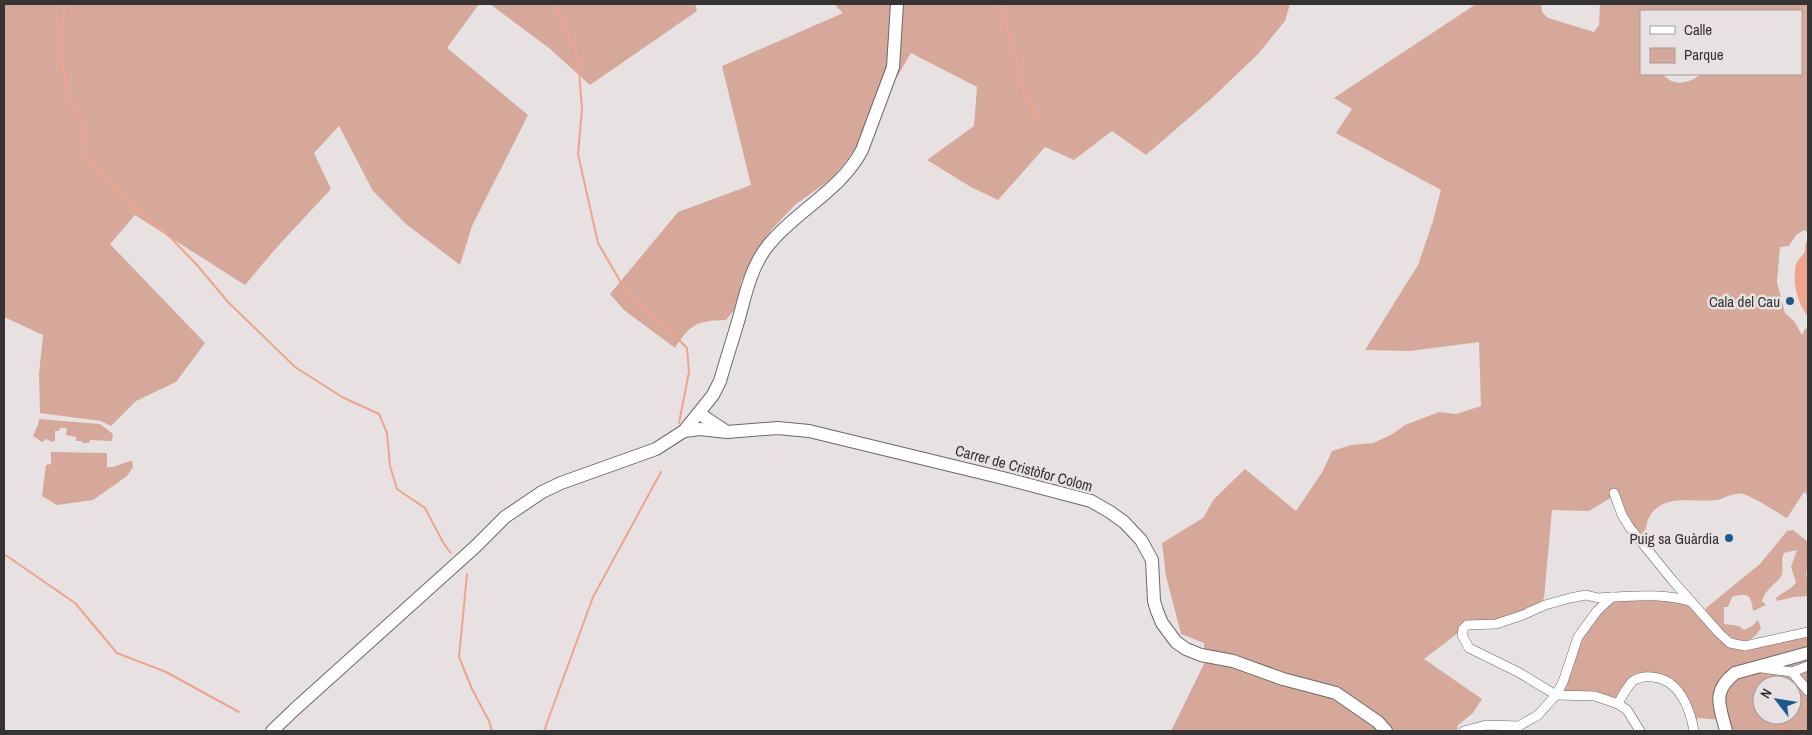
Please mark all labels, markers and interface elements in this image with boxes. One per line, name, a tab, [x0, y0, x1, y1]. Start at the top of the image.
legend	[1640, 10, 1802, 75]
text: Calle	[1684, 19, 1712, 40]
text: Parque	[1684, 44, 1724, 65]
place label: Cala del Cau	[1709, 291, 1780, 312]
marker: Cala del Cau	[1784, 295, 1796, 307]
street label: Carrer de Cristòfor Colom	[953, 440, 1095, 496]
place label: Puig sa Guàrdia	[1629, 528, 1719, 549]
marker: Puig sa Guàrdia	[1723, 532, 1735, 544]
north arrow	[1752, 675, 1802, 725]
text: N	[1756, 685, 1776, 701]

